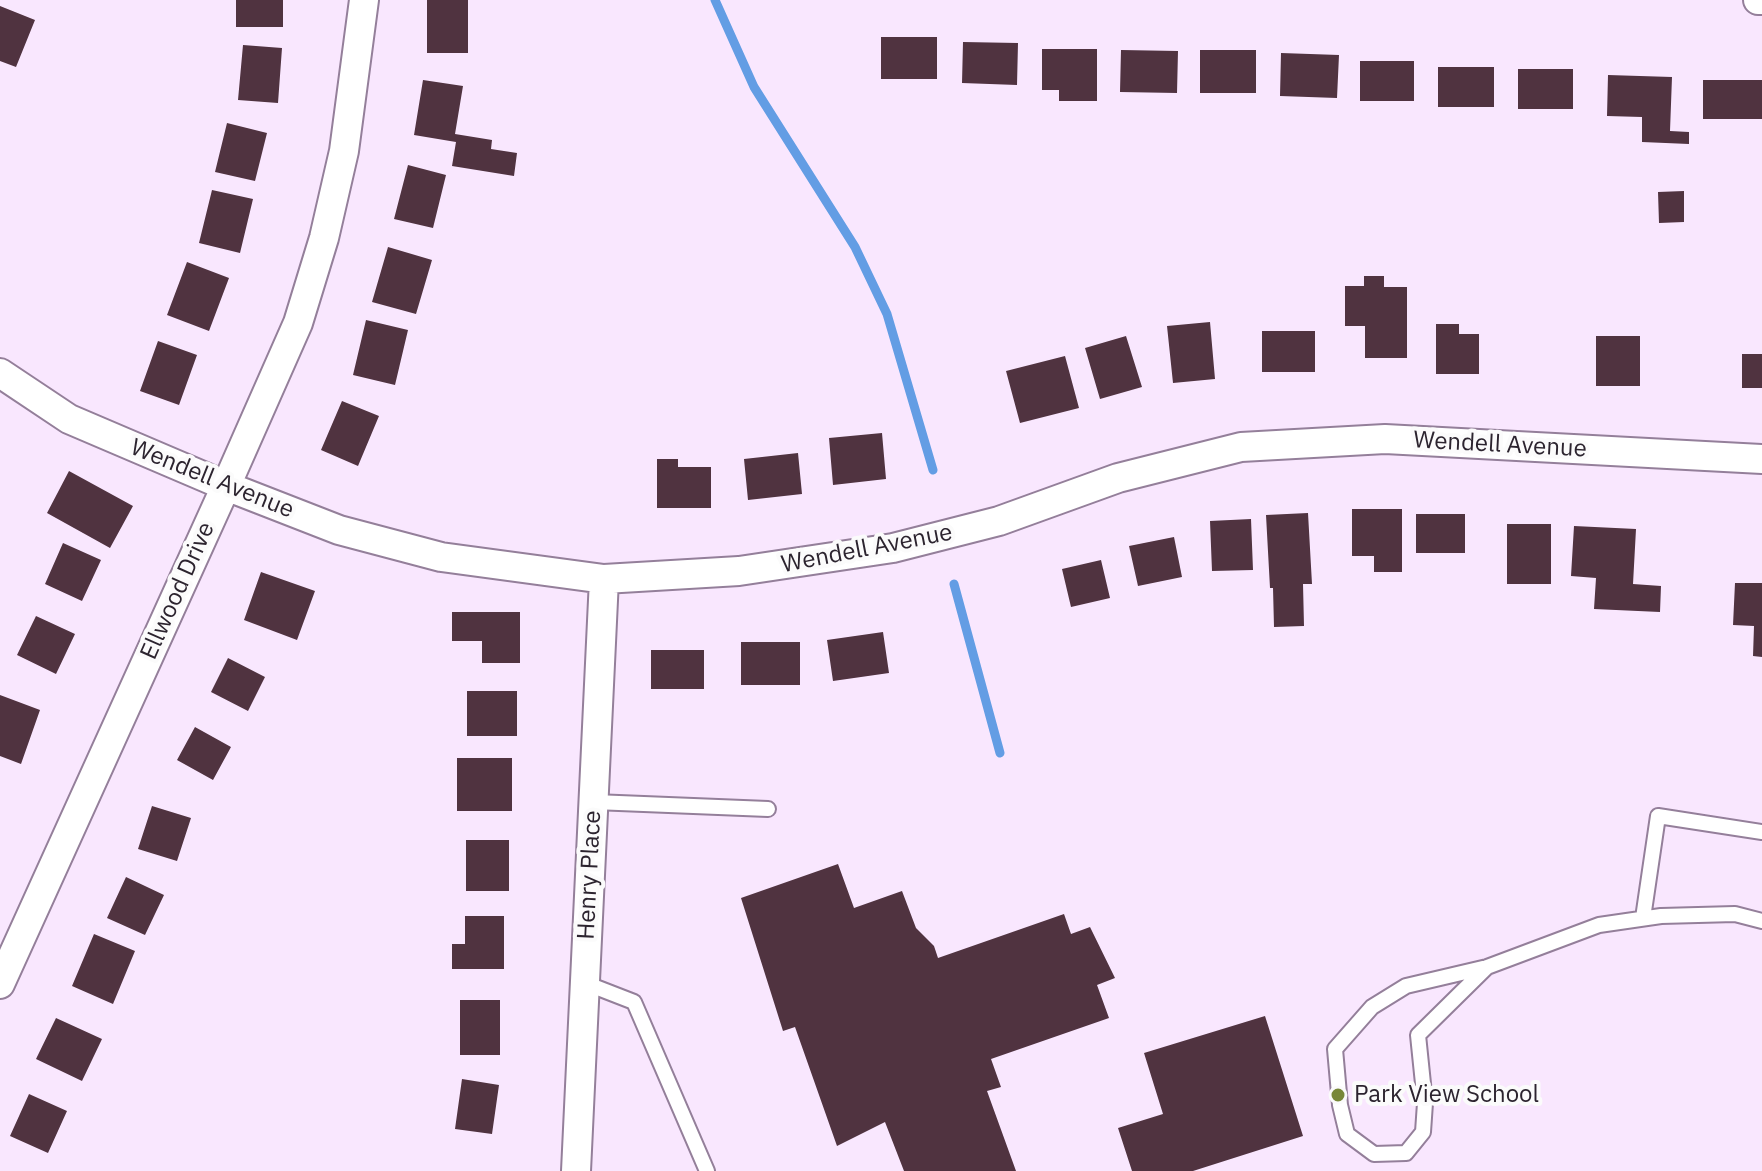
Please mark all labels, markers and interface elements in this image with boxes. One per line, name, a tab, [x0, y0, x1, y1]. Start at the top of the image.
street label: Wendell Avenue	[1413, 426, 1587, 464]
street label: Wendell Avenue	[126, 433, 298, 525]
street label: Ellwood Drive	[135, 518, 221, 664]
street label: Wendell Avenue	[779, 518, 955, 580]
street label: Henry Place	[572, 810, 608, 940]
place label: Park View School	[1354, 1081, 1539, 1109]
marker: Park View School	[1329, 1086, 1347, 1104]

